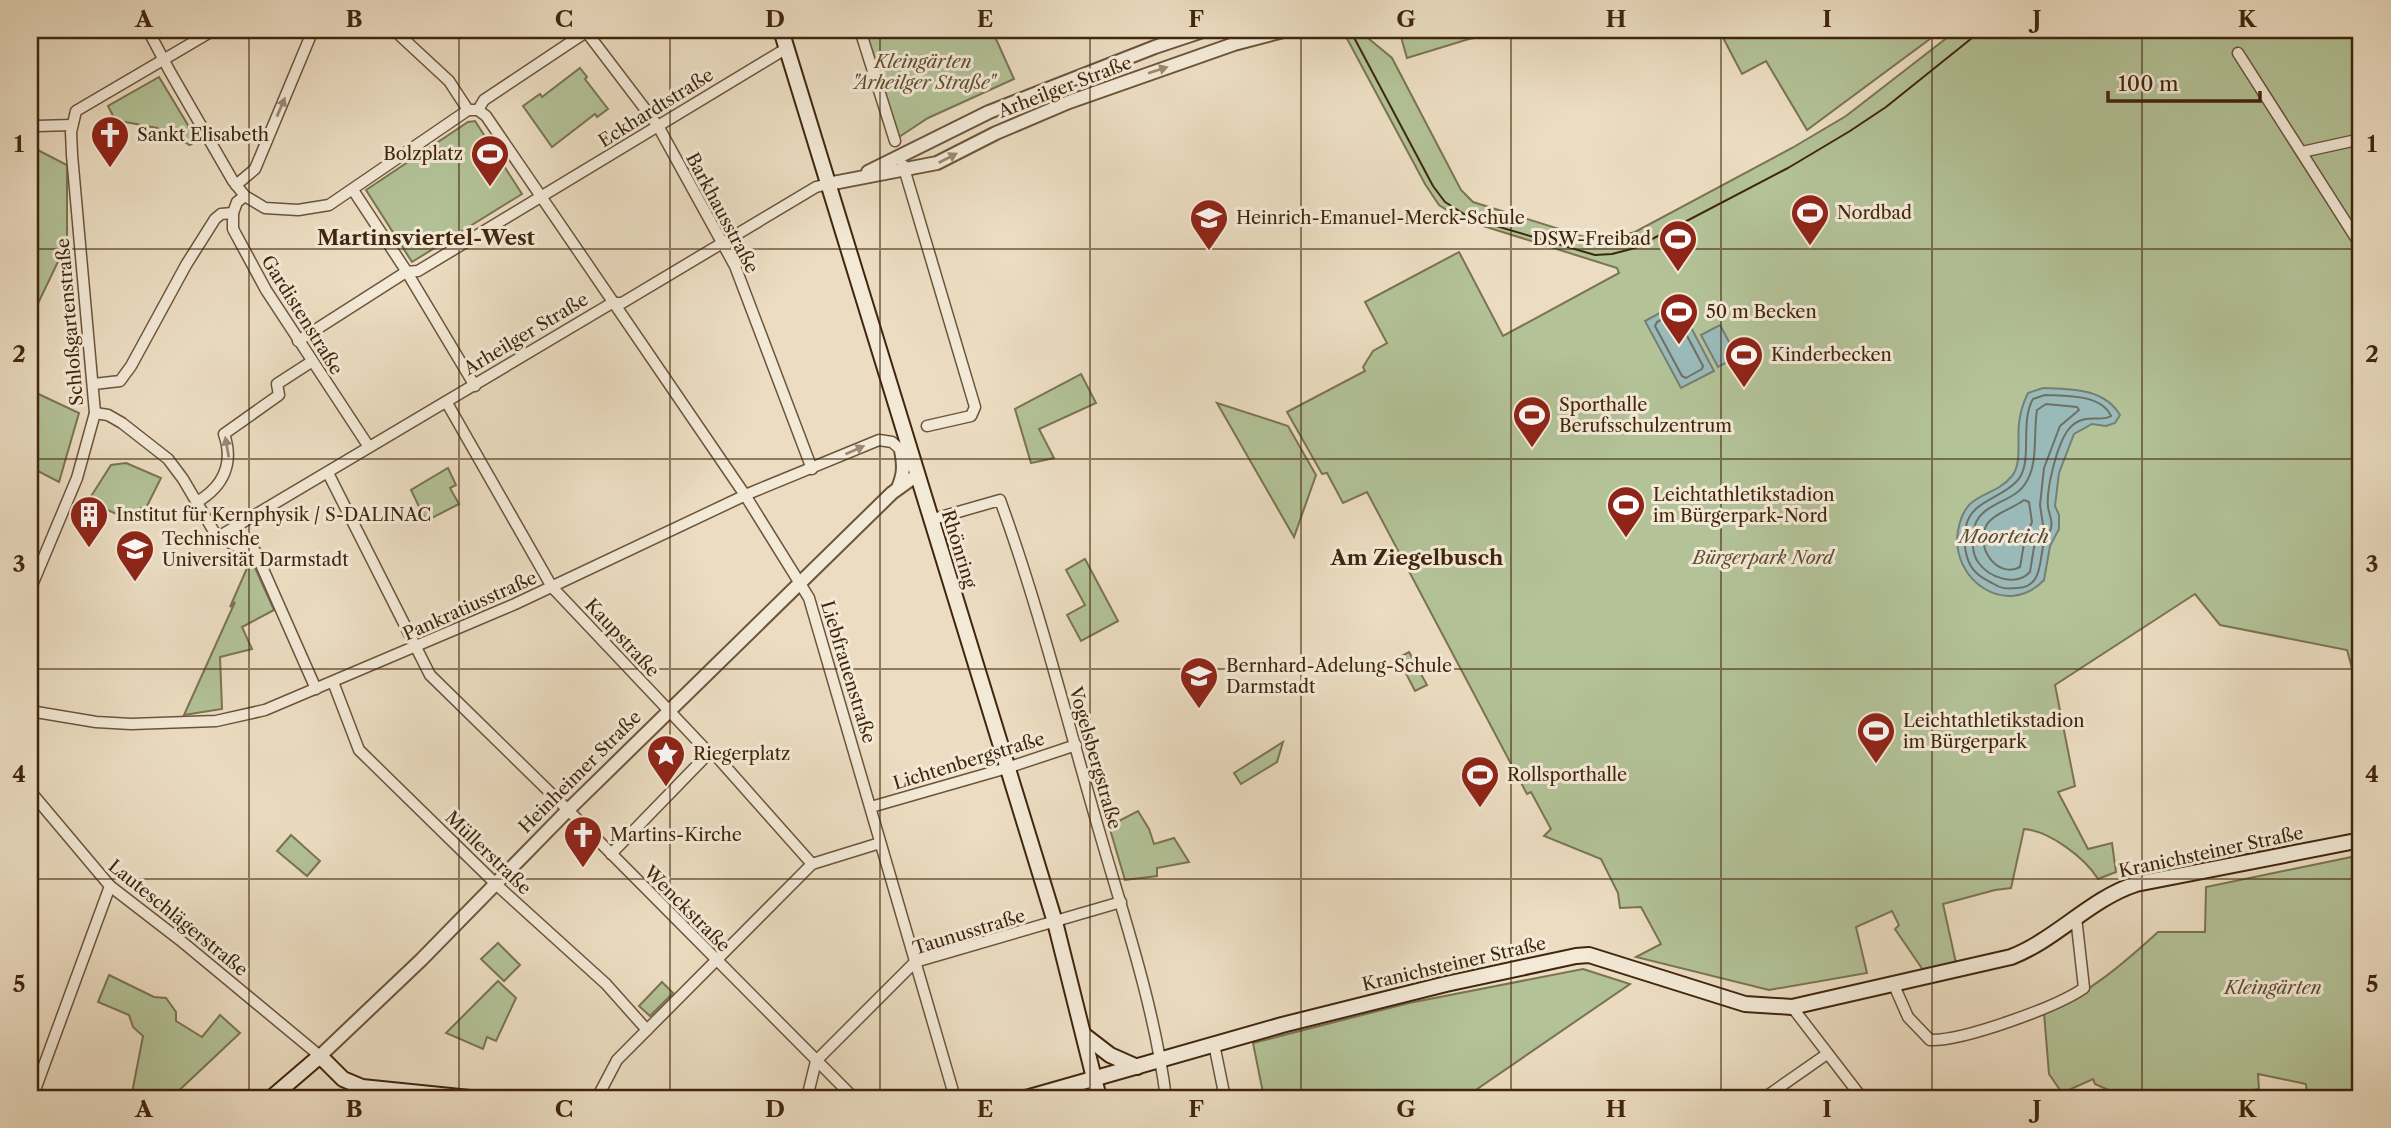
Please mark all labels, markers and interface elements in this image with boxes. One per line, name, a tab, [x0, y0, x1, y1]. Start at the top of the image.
text: A	[134, 5, 154, 33]
text: B	[345, 5, 363, 33]
text: C	[555, 5, 573, 33]
text: D	[765, 5, 785, 33]
text: E	[977, 5, 993, 33]
text: F	[1188, 5, 1204, 33]
text: G	[1396, 5, 1416, 33]
text: H	[1606, 5, 1627, 33]
text: I	[1822, 5, 1832, 33]
text: J	[2028, 5, 2042, 33]
text: K	[2238, 5, 2257, 33]
park label: Kleingärten "Arheilger Straße"	[852, 51, 998, 94]
street label: Arheilger Straße	[994, 51, 1135, 123]
scale bar	[2108, 60, 2260, 104]
street label: Eckhardtstraße	[594, 64, 718, 152]
one-way arrow	[1148, 65, 1169, 75]
text: 100 m	[2118, 71, 2179, 96]
one-way arrow	[276, 96, 287, 117]
church icon: Sankt Elisabeth	[89, 114, 131, 169]
place label: Sankt Elisabeth	[137, 124, 269, 146]
text: 1	[14, 130, 25, 158]
text: 1	[2367, 130, 2378, 158]
sports icon: Bolzplatz	[469, 133, 511, 188]
place label: Bolzplatz	[383, 143, 463, 165]
street label: Barkhausstraße	[681, 149, 763, 277]
one-way arrow	[938, 152, 958, 163]
sports icon: Nordbad	[1789, 192, 1831, 247]
school or university icon: Heinrich-Emanuel-Merck-Schule	[1188, 197, 1230, 252]
place label: Nordbad	[1837, 202, 1912, 224]
place label: Heinrich-Emanuel-Merck-Schule	[1236, 207, 1525, 229]
sports icon: DSW-Freibad	[1657, 218, 1699, 273]
district label: Martinsviertel-West	[317, 225, 536, 250]
place label: DSW-Freibad	[1533, 228, 1651, 250]
street label: Schloßgartenstraße	[52, 237, 88, 407]
street label: Gardistenstraße	[256, 251, 348, 379]
street label: Arheilger Straße	[459, 288, 592, 380]
sports icon: 50 m Becken	[1658, 291, 1700, 346]
place label: 50 m Becken	[1706, 301, 1817, 323]
sports icon: Kinderbecken	[1723, 334, 1765, 389]
text: 2	[12, 340, 26, 368]
text: 2	[2365, 340, 2379, 368]
place label: Kinderbecken	[1771, 344, 1892, 366]
sports icon: Sporthalle Berufsschulzentrum	[1511, 394, 1553, 449]
place label: Sporthalle Berufsschulzentrum	[1559, 394, 1732, 437]
one-way arrow	[221, 436, 232, 458]
one-way arrow	[845, 444, 866, 455]
sports icon: Leichtathletikstadion im Bürgerpark-Nord	[1605, 484, 1647, 539]
place label: Leichtathletikstadion im Bürgerpark-Nord	[1653, 484, 1835, 527]
building icon: Institut für Kernphysik / S-DALINAC	[68, 494, 110, 549]
place label: Institut für Kernphysik / S-DALINAC	[116, 504, 431, 526]
street label: Rhönring	[937, 507, 981, 591]
water label: Moorteich	[1957, 525, 2049, 548]
school or university icon: Technische Universität Darmstadt	[114, 528, 156, 583]
place label: Technische Universität Darmstadt	[162, 528, 349, 571]
district label: Am Ziegelbusch	[1330, 545, 1504, 570]
park label: Bürgerpark Nord	[1691, 547, 1836, 569]
text: 3	[13, 550, 26, 578]
text: 3	[2366, 550, 2379, 578]
street label: Pankratiusstraße	[400, 567, 540, 645]
street label: Kaupstraße	[580, 594, 664, 682]
street label: Liebfrauenstraße	[816, 598, 880, 746]
school or university icon: Bernhard-Adelung-Schule Darmstadt	[1178, 655, 1220, 710]
place label: Bernhard-Adelung-Schule Darmstadt	[1226, 655, 1452, 698]
street label: Vogelsbergstraße	[1064, 683, 1126, 832]
street label: Heinheimer Straße	[514, 706, 646, 838]
sports icon: Leichtathletikstadion im Bürgerpark	[1855, 710, 1897, 765]
place label: Leichtathletikstadion im Bürgerpark	[1903, 710, 2085, 753]
street label: Lichtenbergstraße	[891, 727, 1047, 795]
place icon: Riegerplatz	[645, 733, 687, 788]
place label: Riegerplatz	[693, 743, 790, 765]
sports icon: Rollsporthalle	[1459, 754, 1501, 809]
text: 4	[12, 760, 26, 788]
text: 4	[2365, 760, 2379, 788]
place label: Rollsporthalle	[1507, 764, 1627, 786]
street label: Müllerstraße	[441, 807, 535, 899]
church icon: Martins-Kirche	[562, 814, 604, 869]
street label: Kranichsteiner Straße	[2117, 822, 2305, 882]
place label: Martins-Kirche	[610, 824, 742, 846]
street label: Lauteschlägerstraße	[104, 855, 252, 981]
street label: Wenckstraße	[639, 861, 735, 957]
street label: Taunusstraße	[910, 904, 1028, 960]
street label: Kranichsteiner Straße	[1360, 932, 1548, 996]
text: 5	[13, 970, 25, 998]
text: 5	[2366, 970, 2378, 998]
park label: Kleingärten	[2223, 977, 2322, 999]
text: A	[134, 1095, 154, 1123]
text: B	[345, 1095, 363, 1123]
text: C	[555, 1095, 573, 1123]
text: D	[765, 1095, 785, 1123]
text: E	[977, 1095, 993, 1123]
text: F	[1188, 1095, 1204, 1123]
text: G	[1396, 1095, 1416, 1123]
text: H	[1606, 1095, 1627, 1123]
text: I	[1822, 1095, 1832, 1123]
text: J	[2028, 1095, 2042, 1123]
text: K	[2238, 1095, 2257, 1123]

